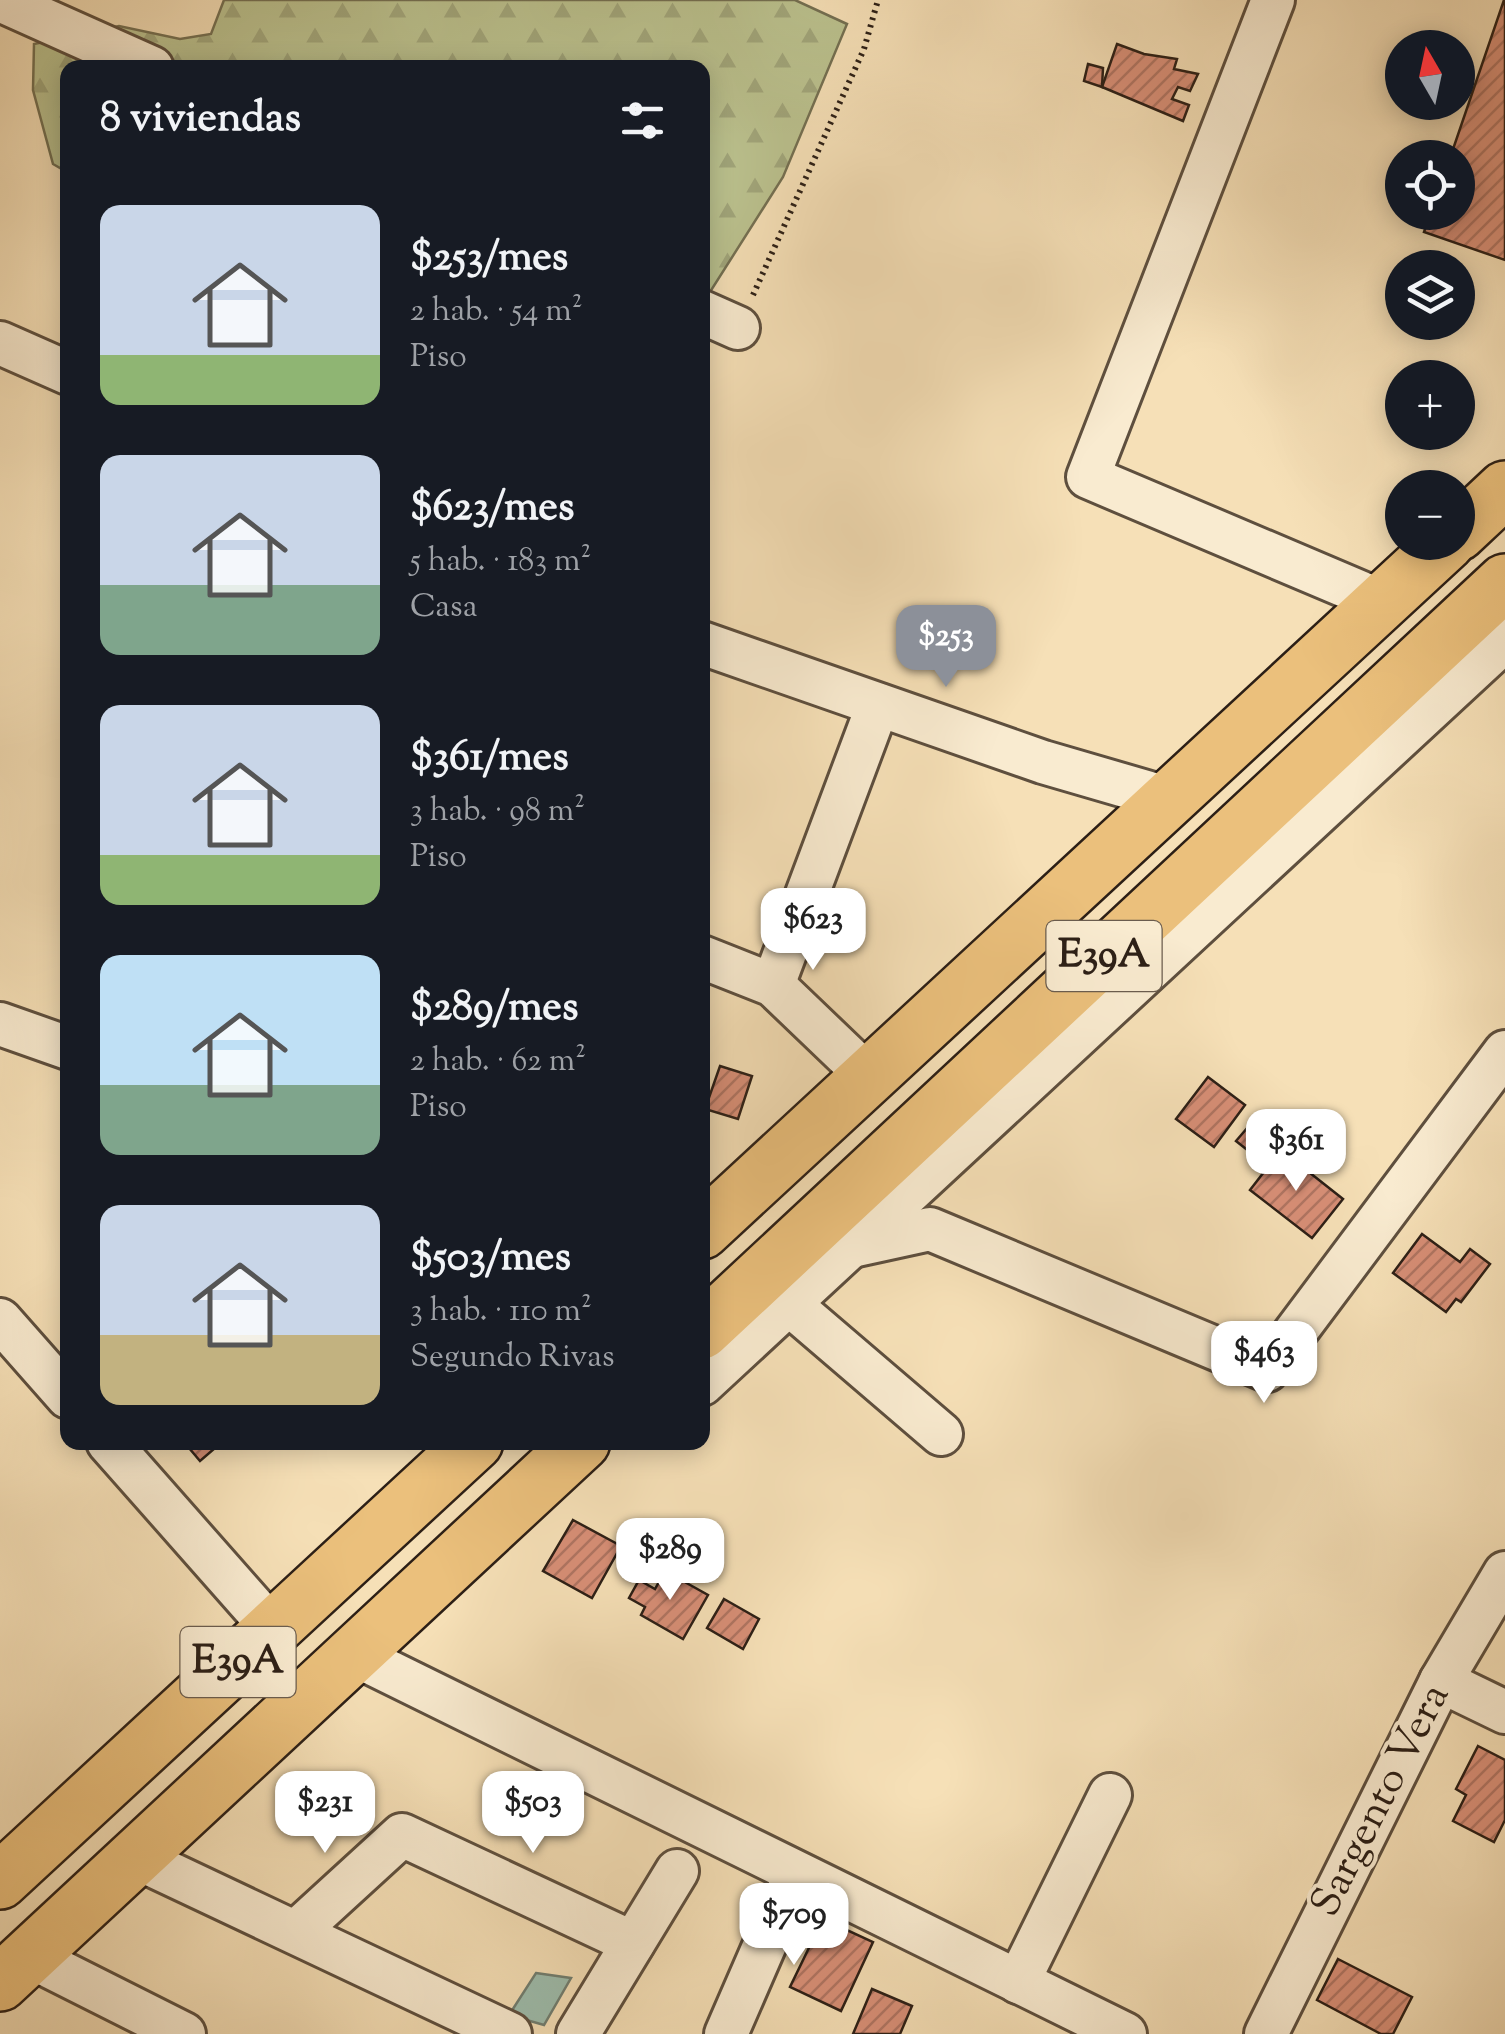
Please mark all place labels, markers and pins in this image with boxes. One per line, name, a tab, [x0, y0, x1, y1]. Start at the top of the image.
pin: $253	[887, 605, 1005, 690]
pin: $623	[754, 888, 872, 973]
pin: $361	[1237, 1109, 1355, 1194]
pin: $463	[1205, 1321, 1323, 1406]
pin: $289	[611, 1518, 729, 1603]
pin: $231	[266, 1771, 384, 1856]
pin: $503	[474, 1771, 592, 1856]
pin: $709	[735, 1883, 853, 1968]

